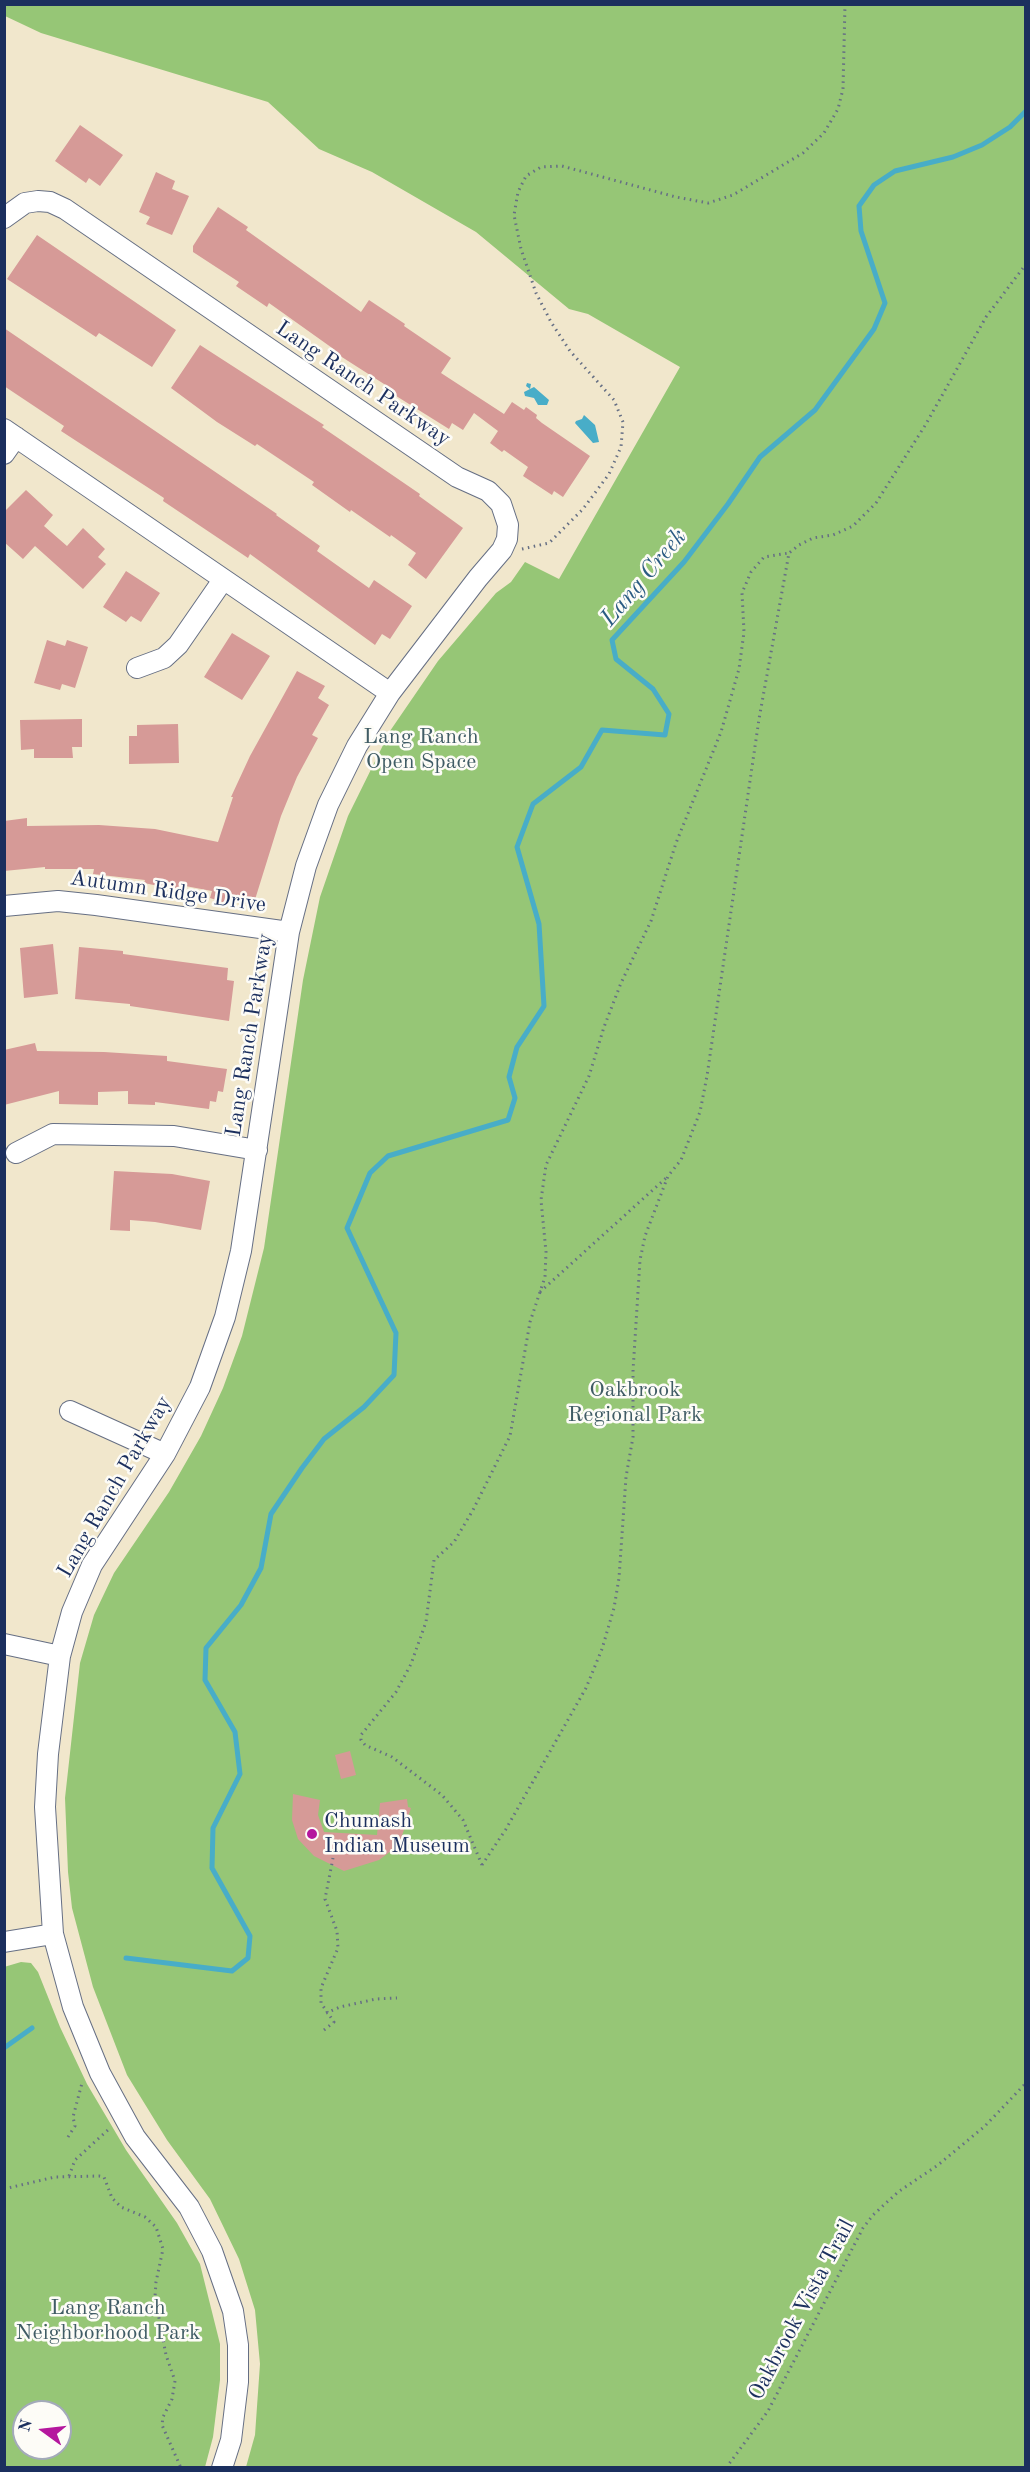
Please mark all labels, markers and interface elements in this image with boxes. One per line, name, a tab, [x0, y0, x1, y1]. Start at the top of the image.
street label: Lang Ranch Parkway	[270, 316, 456, 452]
water label: Lang Creek	[595, 523, 693, 633]
park label: Lang Ranch Open Space	[363, 724, 479, 776]
street label: Autumn Ridge Drive	[68, 865, 268, 919]
street label: Lang Ranch Parkway	[221, 931, 279, 1139]
park label: Oakbrook Regional Park	[568, 1377, 702, 1428]
street label: Lang Ranch Parkway	[52, 1391, 178, 1583]
place label: Chumash Indian Museum	[324, 1808, 470, 1860]
marker: Chumash Indian Museum	[305, 1827, 319, 1841]
street label: Oakbrook Vista Trail	[743, 2215, 861, 2405]
park label: Lang Ranch Neighborhood Park	[16, 2295, 200, 2346]
north arrow	[12, 2400, 72, 2460]
text: N	[17, 2418, 36, 2434]

